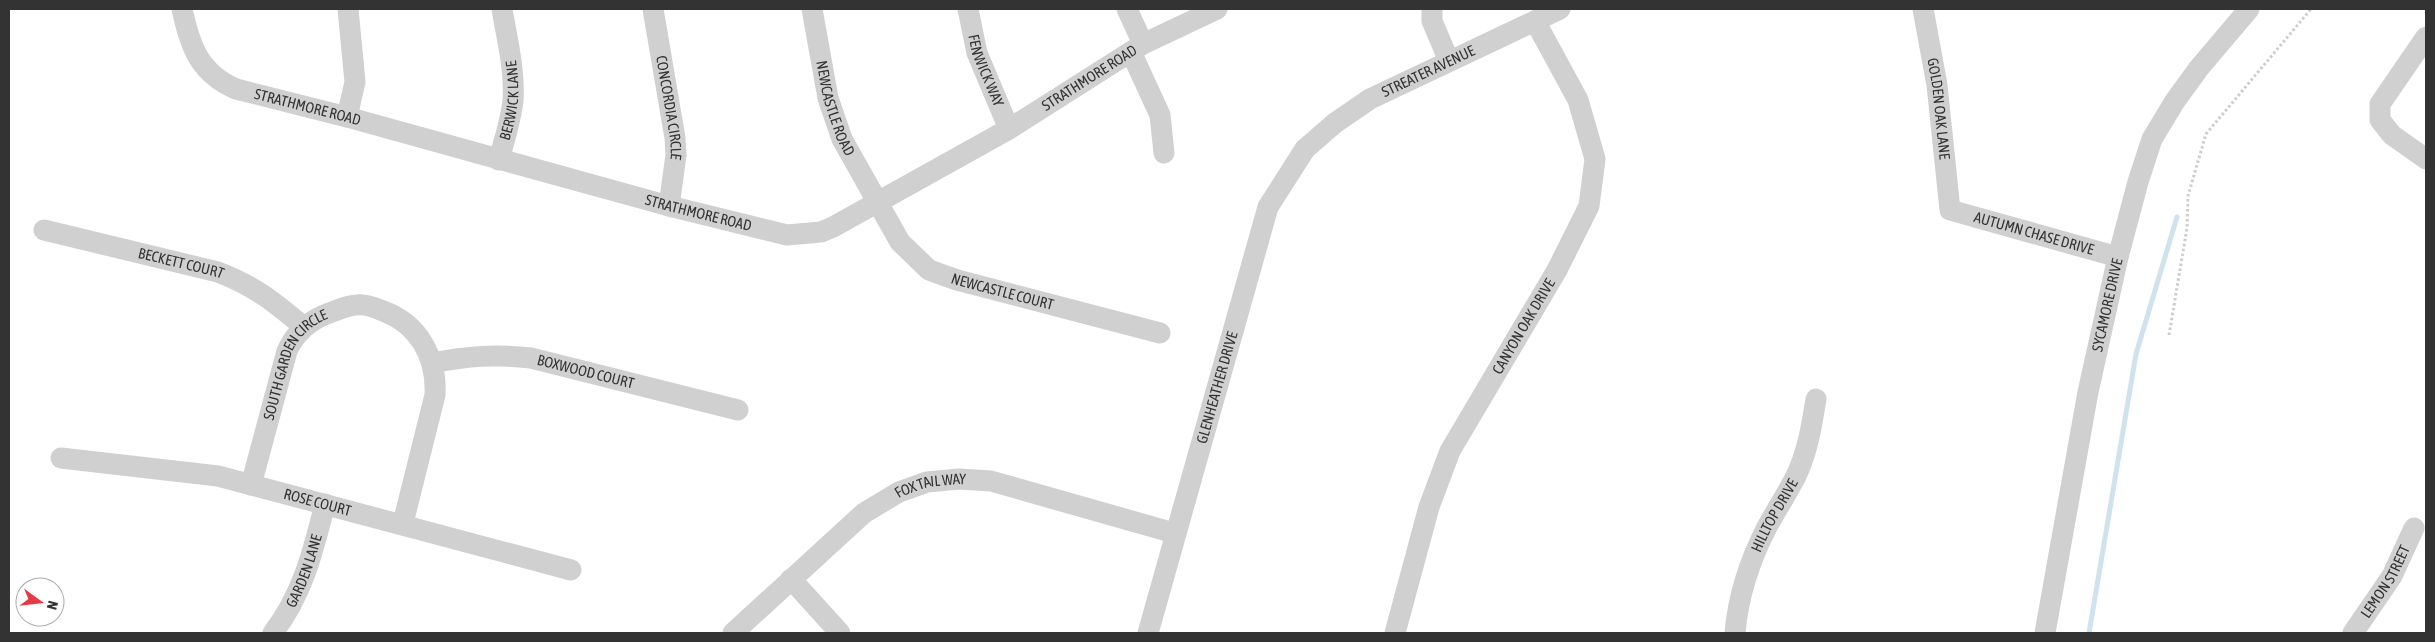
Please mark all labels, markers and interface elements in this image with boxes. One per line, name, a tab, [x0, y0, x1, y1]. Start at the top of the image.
street label: FENWICK WAY	[965, 33, 1008, 109]
street label: STRATHMORE ROAD	[1038, 41, 1140, 114]
street label: STREATER AVENUE	[1379, 41, 1478, 100]
street label: CONCORDIA CIRCLE	[653, 54, 685, 162]
street label: GOLDEN OAK LANE	[1924, 56, 1954, 161]
street label: BERWICK LANE	[496, 59, 521, 142]
street label: NEWCASTLE ROAD	[813, 59, 859, 158]
street label: STRATHMORE ROAD	[253, 85, 363, 128]
street label: STRATHMORE ROAD	[643, 191, 754, 234]
street label: AUTUMN CHASE DRIVE	[1972, 208, 2096, 258]
street label: BECKETT COURT	[137, 244, 227, 282]
street label: SYCAMORE DRIVE	[2088, 256, 2126, 353]
street label: NEWCASTLE COURT	[949, 270, 1056, 313]
street label: CANYON OAK DRIVE	[1488, 275, 1558, 377]
street label: SOUTH GARDEN CIRCLE	[260, 305, 330, 422]
street label: GLENHEATHER DRIVE	[1193, 329, 1241, 445]
street label: BOXWOOD COURT	[536, 351, 637, 392]
street label: FOX TAIL WAY	[891, 470, 967, 501]
street label: HILLTOP DRIVE	[1747, 475, 1801, 554]
street label: ROSE COURT	[282, 485, 354, 519]
street label: GARDEN LANE	[282, 532, 325, 610]
street label: LEMON STREET	[2357, 542, 2413, 621]
north arrow	[15, 577, 65, 627]
text: N	[44, 599, 61, 611]

